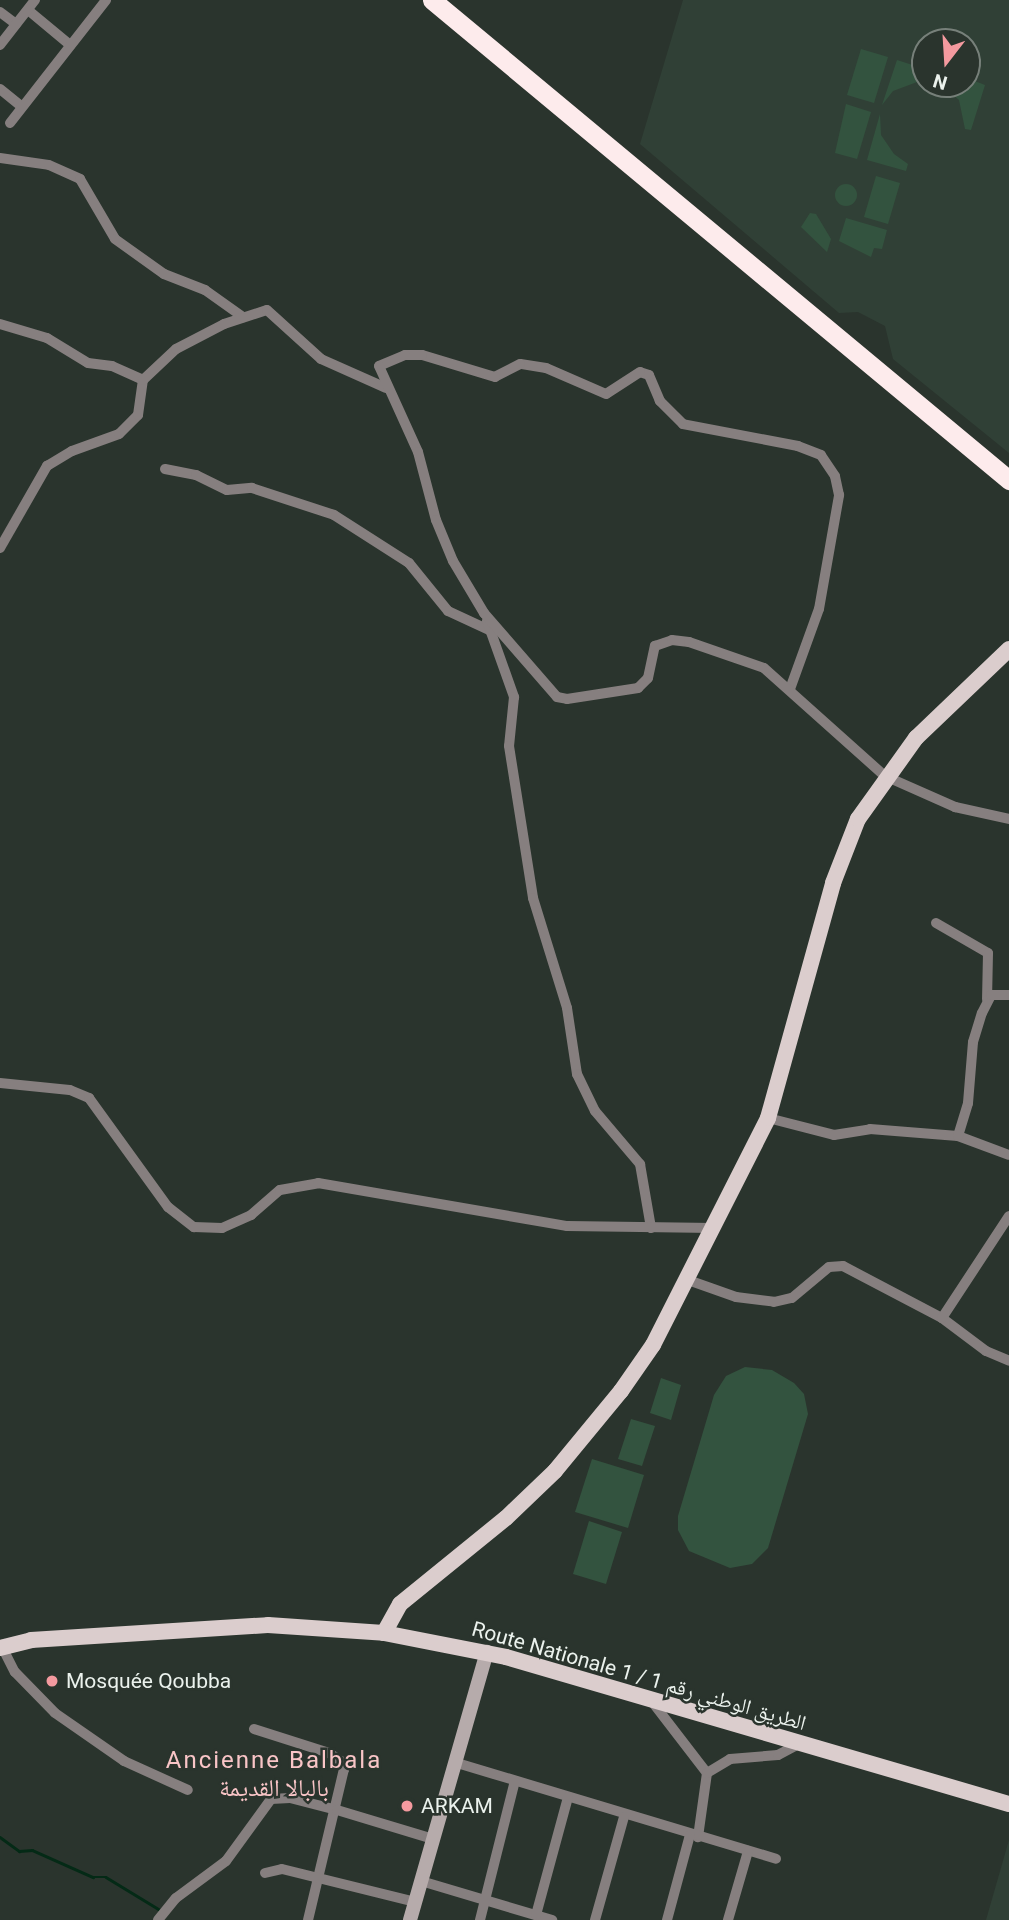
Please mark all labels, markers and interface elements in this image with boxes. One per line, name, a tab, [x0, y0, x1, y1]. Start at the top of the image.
north arrow	[911, 28, 981, 98]
text: N	[931, 69, 950, 95]
street label: Route Nationale 1 / الطريق الوطني رقم 1	[469, 1616, 809, 1736]
place label: Mosquée Qoubba	[66, 1668, 231, 1694]
marker: Mosquée Qoubba	[44, 1673, 60, 1689]
district label: Ancienne Balbala بالبالا القديمة	[168, 1747, 380, 1803]
place label: ARKAM	[421, 1793, 493, 1819]
marker: ARKAM	[399, 1798, 415, 1814]

